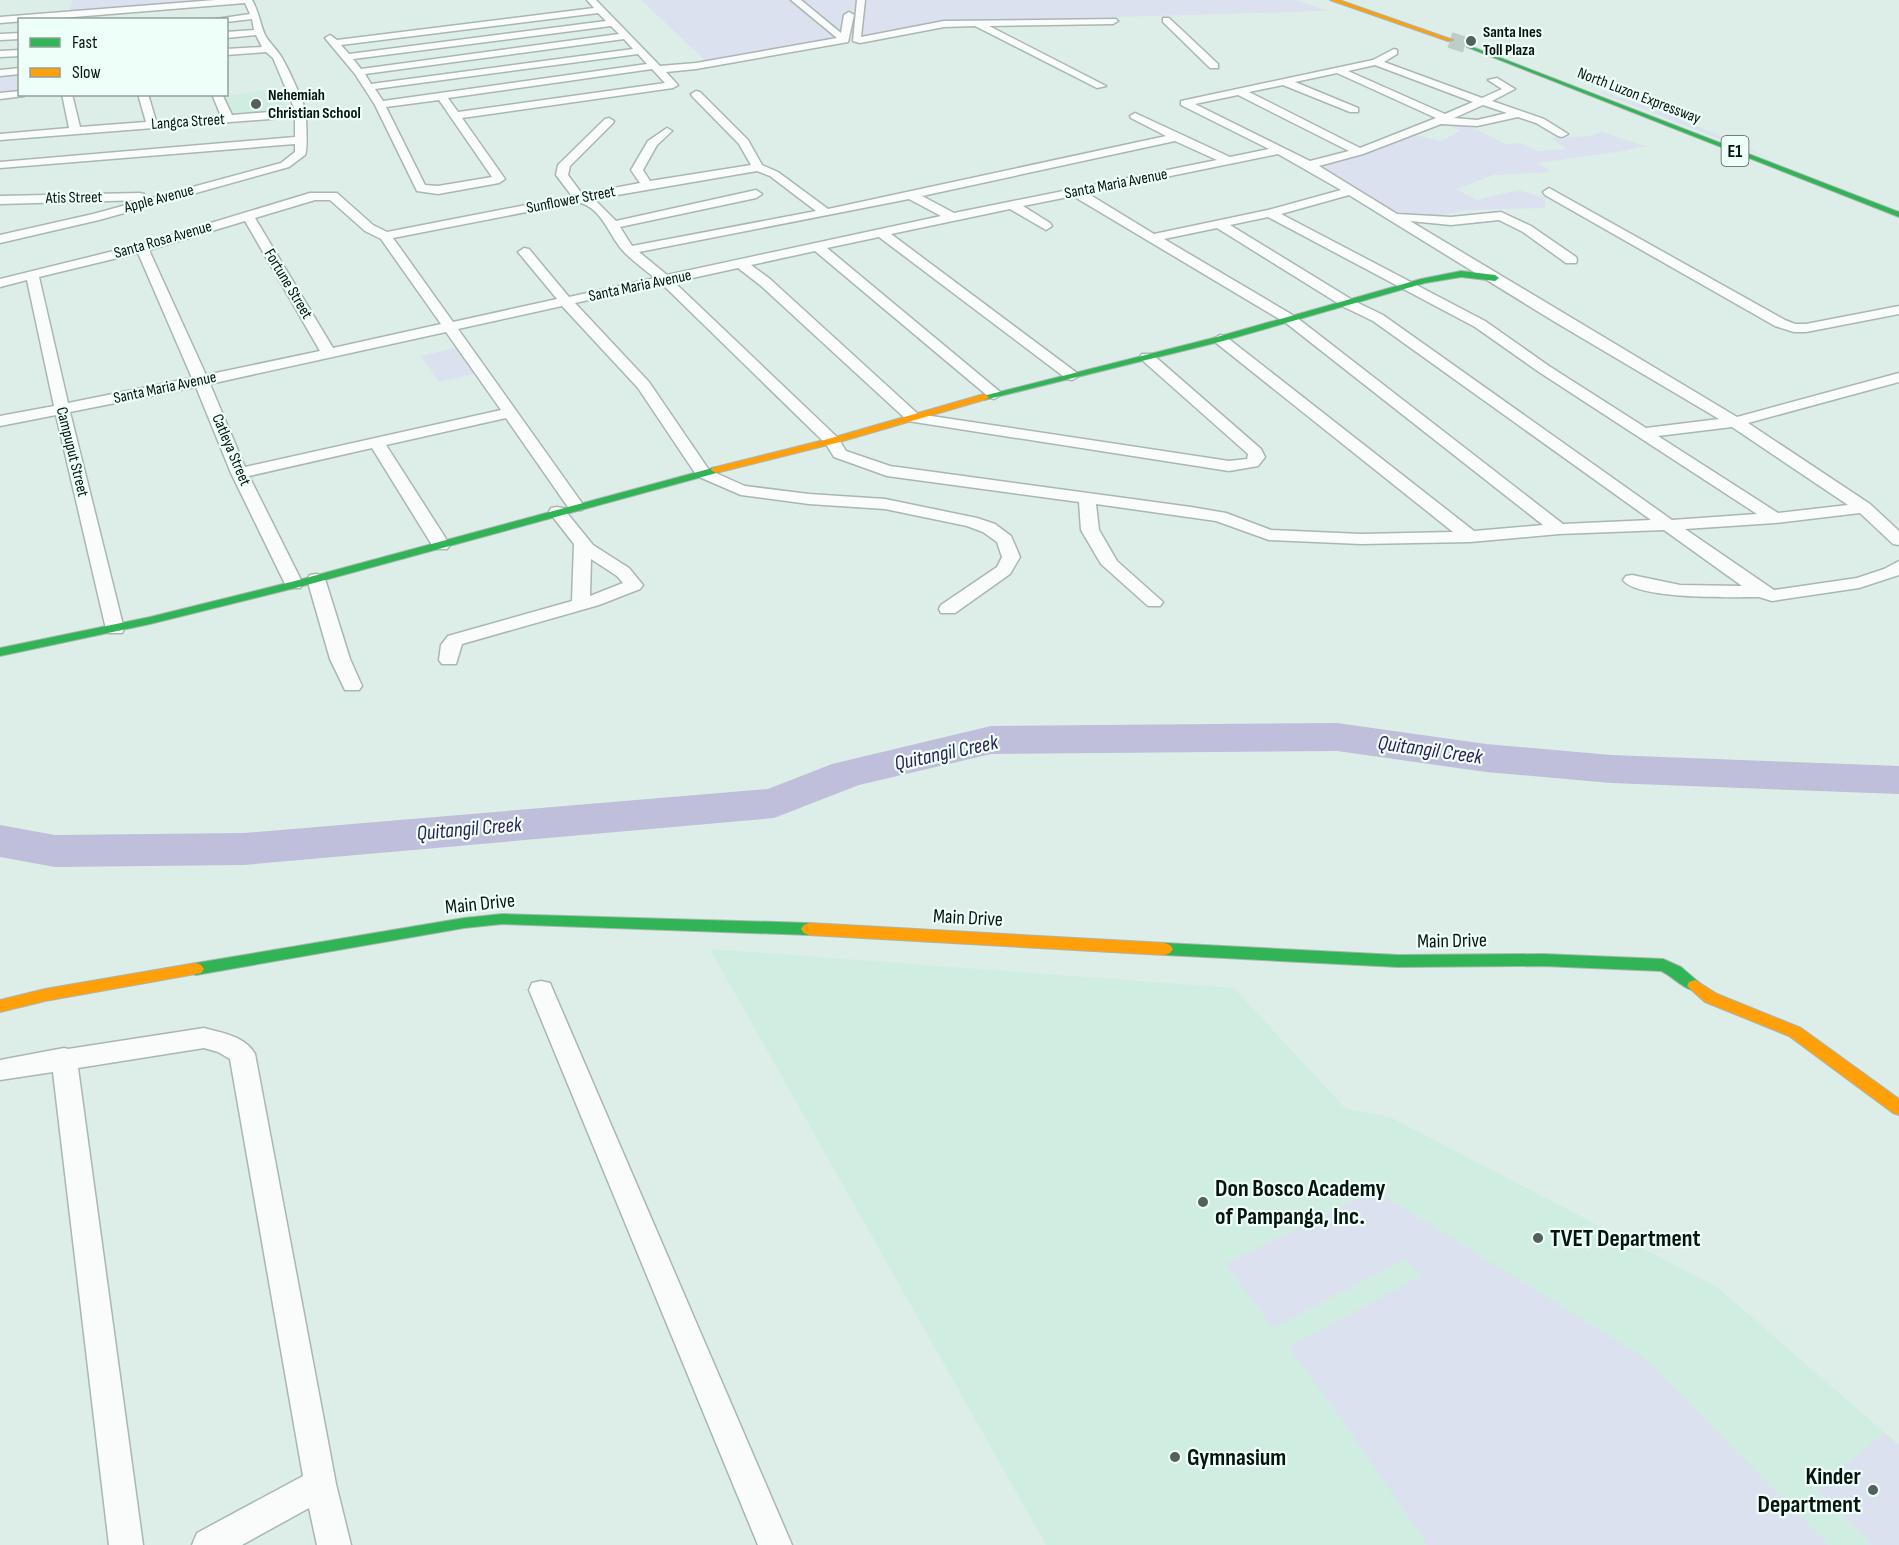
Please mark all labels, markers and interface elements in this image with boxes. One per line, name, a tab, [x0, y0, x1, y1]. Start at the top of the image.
legend	[18, 18, 228, 96]
place label: Santa Ines Toll Plaza	[1483, 23, 1542, 60]
text: Fast	[72, 32, 98, 53]
marker: Santa Ines Toll Plaza	[1464, 34, 1478, 48]
text: Slow	[72, 62, 101, 83]
street label: North Luzon Expressway	[1575, 64, 1703, 128]
place label: Nehemiah Christian School	[268, 86, 361, 123]
marker: Nehemiah Christian School	[249, 97, 263, 111]
street label: Langca Street	[150, 110, 226, 134]
road number: E1	[1722, 136, 1748, 166]
street label: Santa Maria Avenue	[1063, 165, 1169, 203]
street label: Apple Avenue	[121, 181, 196, 218]
street label: Sunflower Street	[525, 182, 617, 218]
street label: Atis Street	[44, 188, 103, 208]
street label: Santa Rosa Avenue	[112, 217, 214, 263]
street label: Fortune Street	[260, 245, 316, 323]
street label: Santa Maria Avenue	[587, 266, 693, 306]
street label: Santa Maria Avenue	[112, 368, 218, 408]
street label: Campuput Street	[52, 405, 92, 499]
street label: Catleya Street	[207, 411, 255, 489]
water label: Quitangil Creek	[892, 730, 1001, 776]
water label: Quitangil Creek	[1376, 730, 1485, 770]
water label: Quitangil Creek	[416, 812, 524, 846]
street label: Main Drive	[444, 888, 516, 920]
street label: Main Drive	[932, 904, 1004, 932]
street label: Main Drive	[1417, 928, 1487, 954]
place label: Don Bosco Academy of Pampanga, Inc.	[1215, 1174, 1386, 1231]
marker: Don Bosco Academy of Pampanga, Inc.	[1196, 1195, 1210, 1209]
place label: TVET Department	[1550, 1224, 1701, 1253]
marker: TVET Department	[1531, 1231, 1545, 1245]
place label: Gymnasium	[1187, 1443, 1286, 1472]
marker: Gymnasium	[1168, 1450, 1182, 1464]
place label: Kinder Department	[1758, 1462, 1862, 1519]
marker: Kinder Department	[1866, 1483, 1880, 1497]

